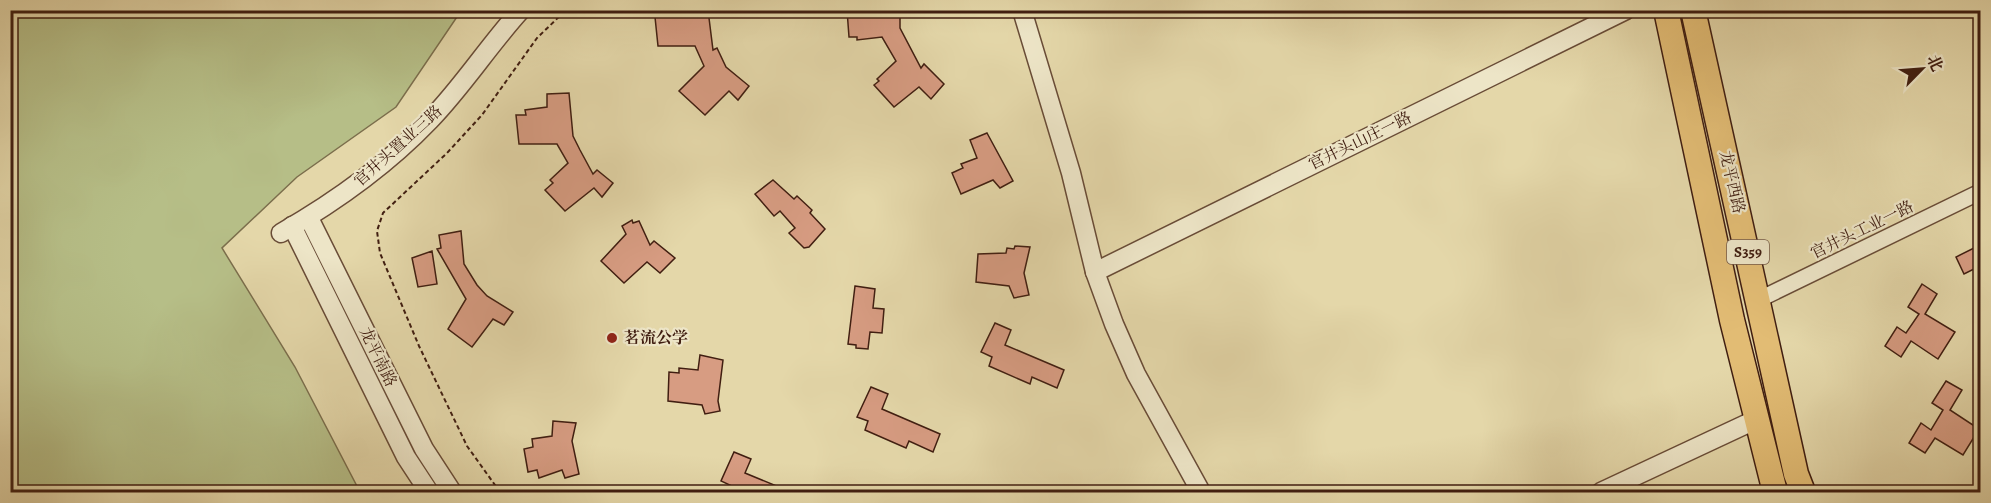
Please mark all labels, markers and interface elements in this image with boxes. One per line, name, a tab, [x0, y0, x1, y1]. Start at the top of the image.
north arrow	[1892, 39, 1952, 99]
text: 北	[1921, 51, 1948, 75]
street label: 官井头置业三路	[349, 100, 447, 192]
street label: 官井头山庄一路	[1305, 107, 1415, 175]
street label: 龙平西路	[1714, 148, 1750, 216]
street label: 官井头工业一路	[1807, 196, 1917, 264]
road number: S359	[1727, 240, 1769, 264]
street label: 龙平南路	[354, 323, 402, 391]
place label: 茗流公学	[624, 327, 688, 349]
marker: 茗流公学	[605, 331, 619, 345]

